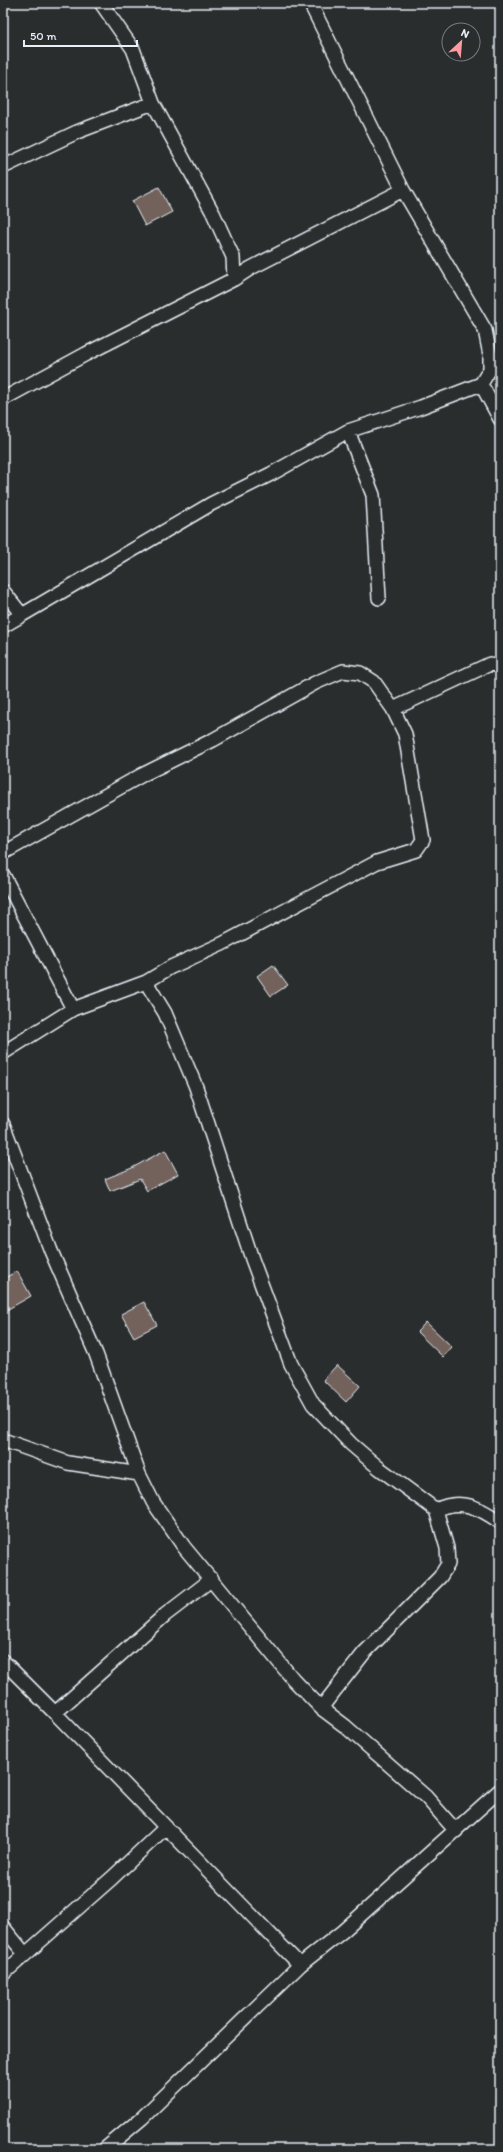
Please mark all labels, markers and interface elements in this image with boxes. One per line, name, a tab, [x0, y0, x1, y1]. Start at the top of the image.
scale bar	[24, 22, 137, 48]
north arrow	[441, 22, 481, 62]
text: N	[459, 26, 471, 41]
text: 50 m	[30, 29, 56, 43]

